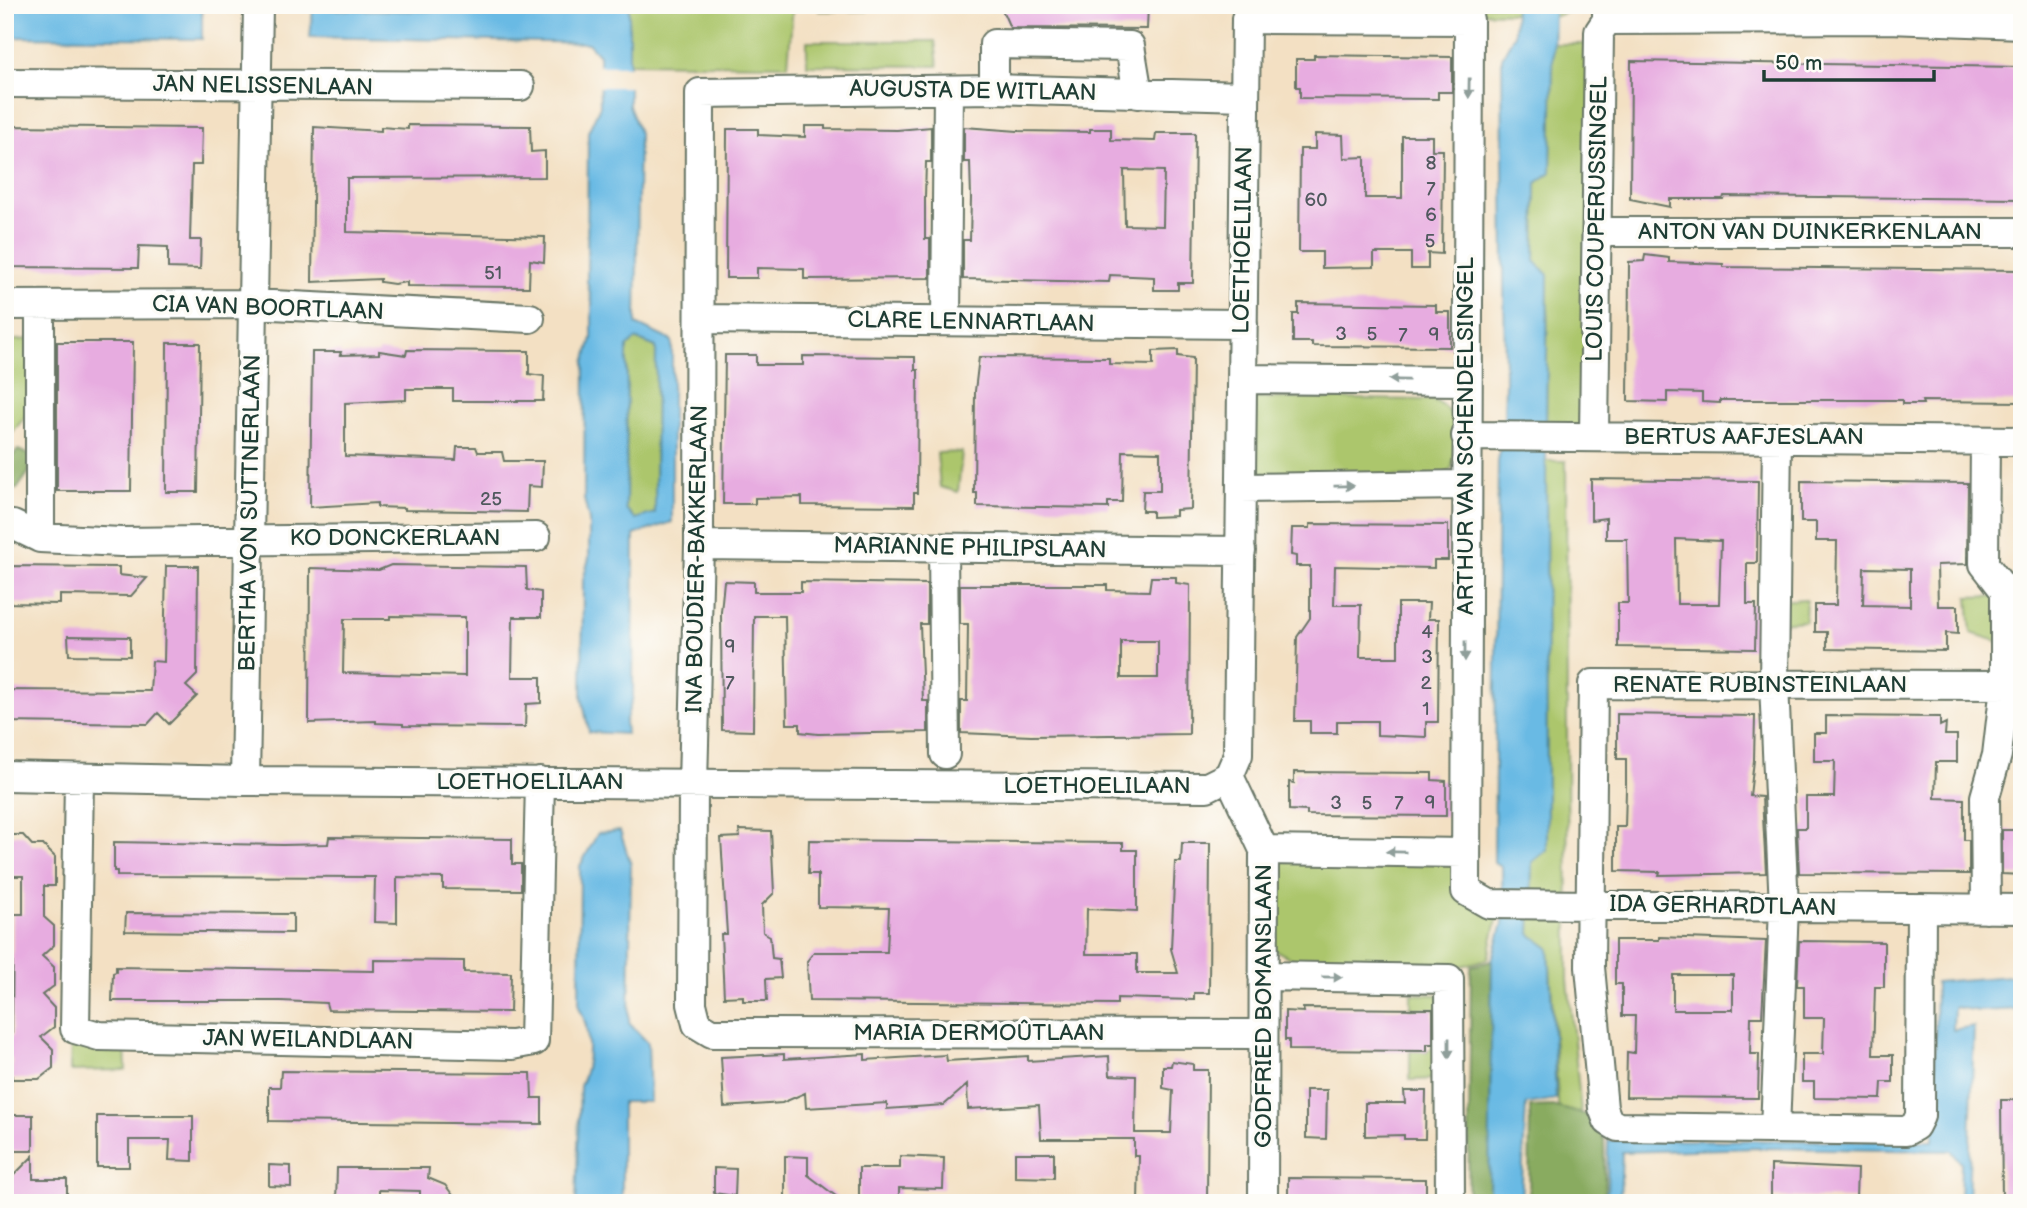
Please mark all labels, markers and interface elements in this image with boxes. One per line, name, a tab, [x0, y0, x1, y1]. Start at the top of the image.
scale bar	[1764, 38, 1934, 82]
text: 50 m	[1775, 51, 1822, 76]
street label: JAN NELISSENLAAN	[153, 70, 373, 102]
street label: AUGUSTA DE WITLAAN	[849, 75, 1097, 107]
street label: LOUIS COUPERUSSINGEL	[1581, 75, 1614, 362]
one-way arrow	[1463, 77, 1475, 99]
street label: LOETHOELILAAN	[1227, 146, 1259, 334]
house number: 8	[1425, 152, 1437, 175]
house number: 7	[1426, 178, 1436, 201]
house number: 60	[1305, 189, 1327, 212]
house number: 6	[1425, 204, 1437, 227]
street label: ANTON VAN DUINKERKENLAAN	[1638, 218, 1982, 246]
house number: 5	[1425, 230, 1436, 253]
street label: ARTHUR VAN SCHENDELSINGEL	[1452, 256, 1480, 615]
house number: 51	[484, 262, 502, 285]
street label: CIA VAN BOORTLAAN	[151, 290, 385, 326]
street label: CLARE LENNARTLAAN	[847, 306, 1095, 338]
house number: 3	[1335, 323, 1347, 346]
house number: 5	[1367, 323, 1378, 346]
house number: 7	[1398, 324, 1408, 347]
house number: 9	[1429, 324, 1439, 347]
street label: BERTHA VON SUTTNERLAAN	[233, 354, 267, 672]
one-way arrow	[1387, 374, 1409, 386]
street label: INA BOUDIER-BAKKERLAAN	[680, 405, 714, 713]
street label: BERTUS AAFJESLAAN	[1624, 423, 1864, 451]
one-way arrow	[1333, 481, 1355, 492]
house number: 25	[480, 488, 502, 511]
street label: KO DONCKERLAAN	[289, 524, 501, 552]
street label: MARIANNE PHILIPSLAAN	[833, 532, 1107, 564]
house number: 4	[1421, 621, 1433, 644]
house number: 9	[725, 636, 735, 659]
one-way arrow	[1459, 641, 1471, 663]
house number: 3	[1421, 646, 1433, 669]
street label: RENATE RUBINSTEINLAAN	[1613, 671, 1907, 699]
house number: 7	[725, 672, 735, 695]
house number: 2	[1420, 672, 1432, 695]
house number: 1	[1422, 698, 1430, 721]
street label: LOETHOELILAAN	[436, 768, 624, 796]
street label: LOETHOELILAAN	[1003, 772, 1191, 800]
house number: 3	[1330, 792, 1342, 815]
house number: 5	[1362, 792, 1373, 815]
house number: 7	[1394, 792, 1404, 815]
house number: 9	[1425, 792, 1435, 815]
one-way arrow	[1384, 846, 1406, 858]
street label: GODFRIED BOMANSLAAN	[1250, 864, 1278, 1148]
street label: IDA GERHARDTLAAN	[1609, 890, 1837, 922]
one-way arrow	[1321, 972, 1343, 983]
street label: MARIA DERMOÛTLAAN	[853, 1019, 1105, 1047]
street label: JAN WEILANDLAAN	[202, 1024, 414, 1056]
one-way arrow	[1444, 1037, 1455, 1059]

